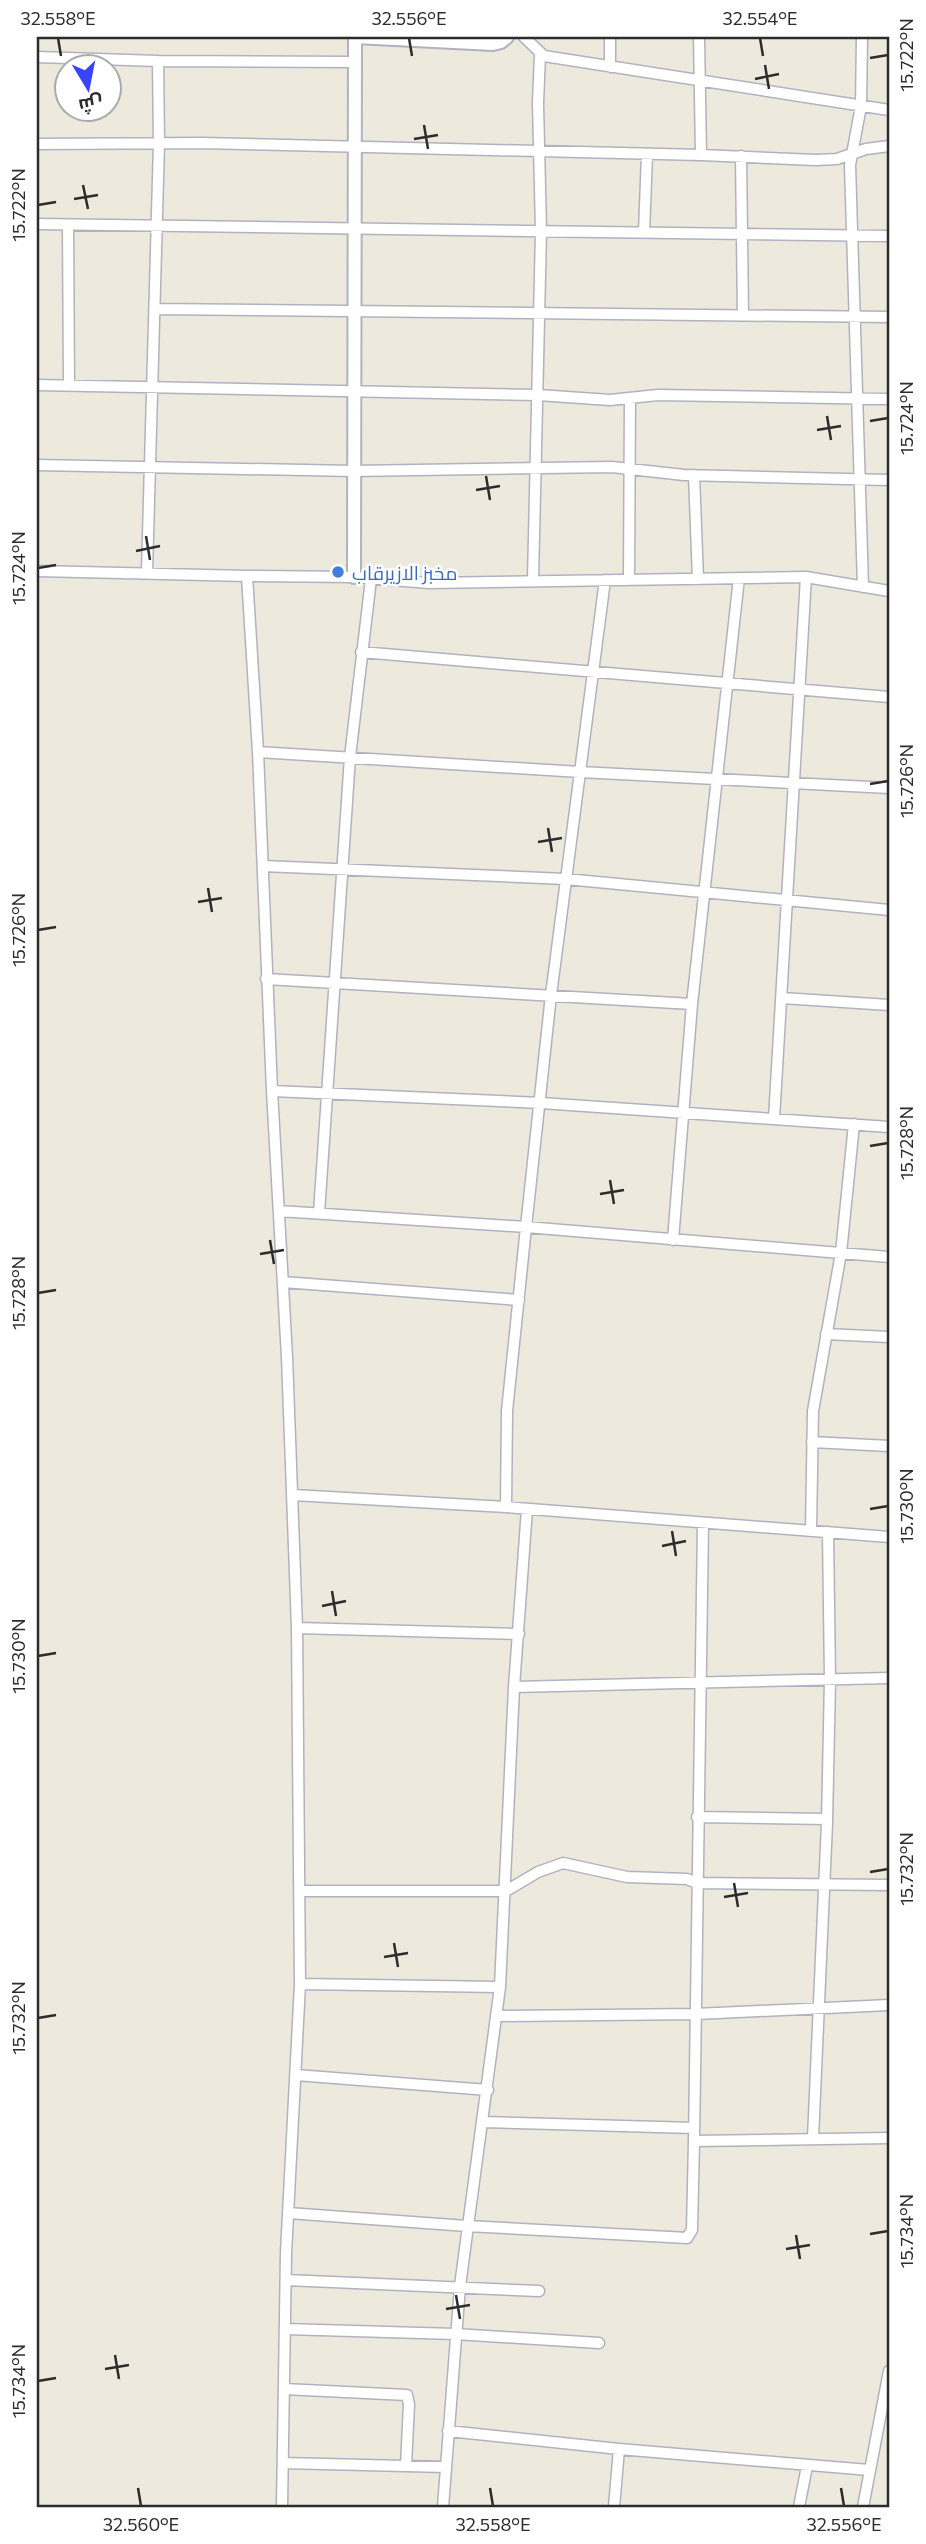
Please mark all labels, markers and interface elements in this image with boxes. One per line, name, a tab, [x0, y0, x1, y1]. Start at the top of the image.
text: 32.558°E	[20, 7, 96, 29]
text: 32.556°E	[371, 7, 447, 29]
text: 32.554°E	[722, 7, 798, 29]
text: 15.722°N	[895, 18, 917, 92]
north arrow	[52, 52, 122, 122]
text: ش	[77, 91, 105, 119]
text: 15.722°N	[7, 168, 29, 242]
text: 15.724°N	[895, 381, 917, 455]
text: 15.724°N	[7, 531, 29, 605]
place label: مخبز الازيرقاب	[352, 561, 457, 585]
marker: مخبز الازيرقاب	[330, 564, 346, 580]
text: 15.726°N	[895, 744, 917, 818]
text: 15.726°N	[7, 893, 29, 967]
text: 15.728°N	[895, 1106, 917, 1180]
text: 15.728°N	[7, 1256, 29, 1330]
text: 15.730°N	[895, 1468, 917, 1544]
text: 15.730°N	[7, 1618, 29, 1694]
text: 15.732°N	[895, 1832, 917, 1906]
text: 15.732°N	[7, 1981, 29, 2055]
text: 15.734°N	[895, 2194, 917, 2268]
text: 15.734°N	[7, 2344, 29, 2418]
text: 32.560°E	[103, 2513, 179, 2535]
text: 32.558°E	[455, 2513, 531, 2535]
text: 32.556°E	[806, 2513, 882, 2535]

